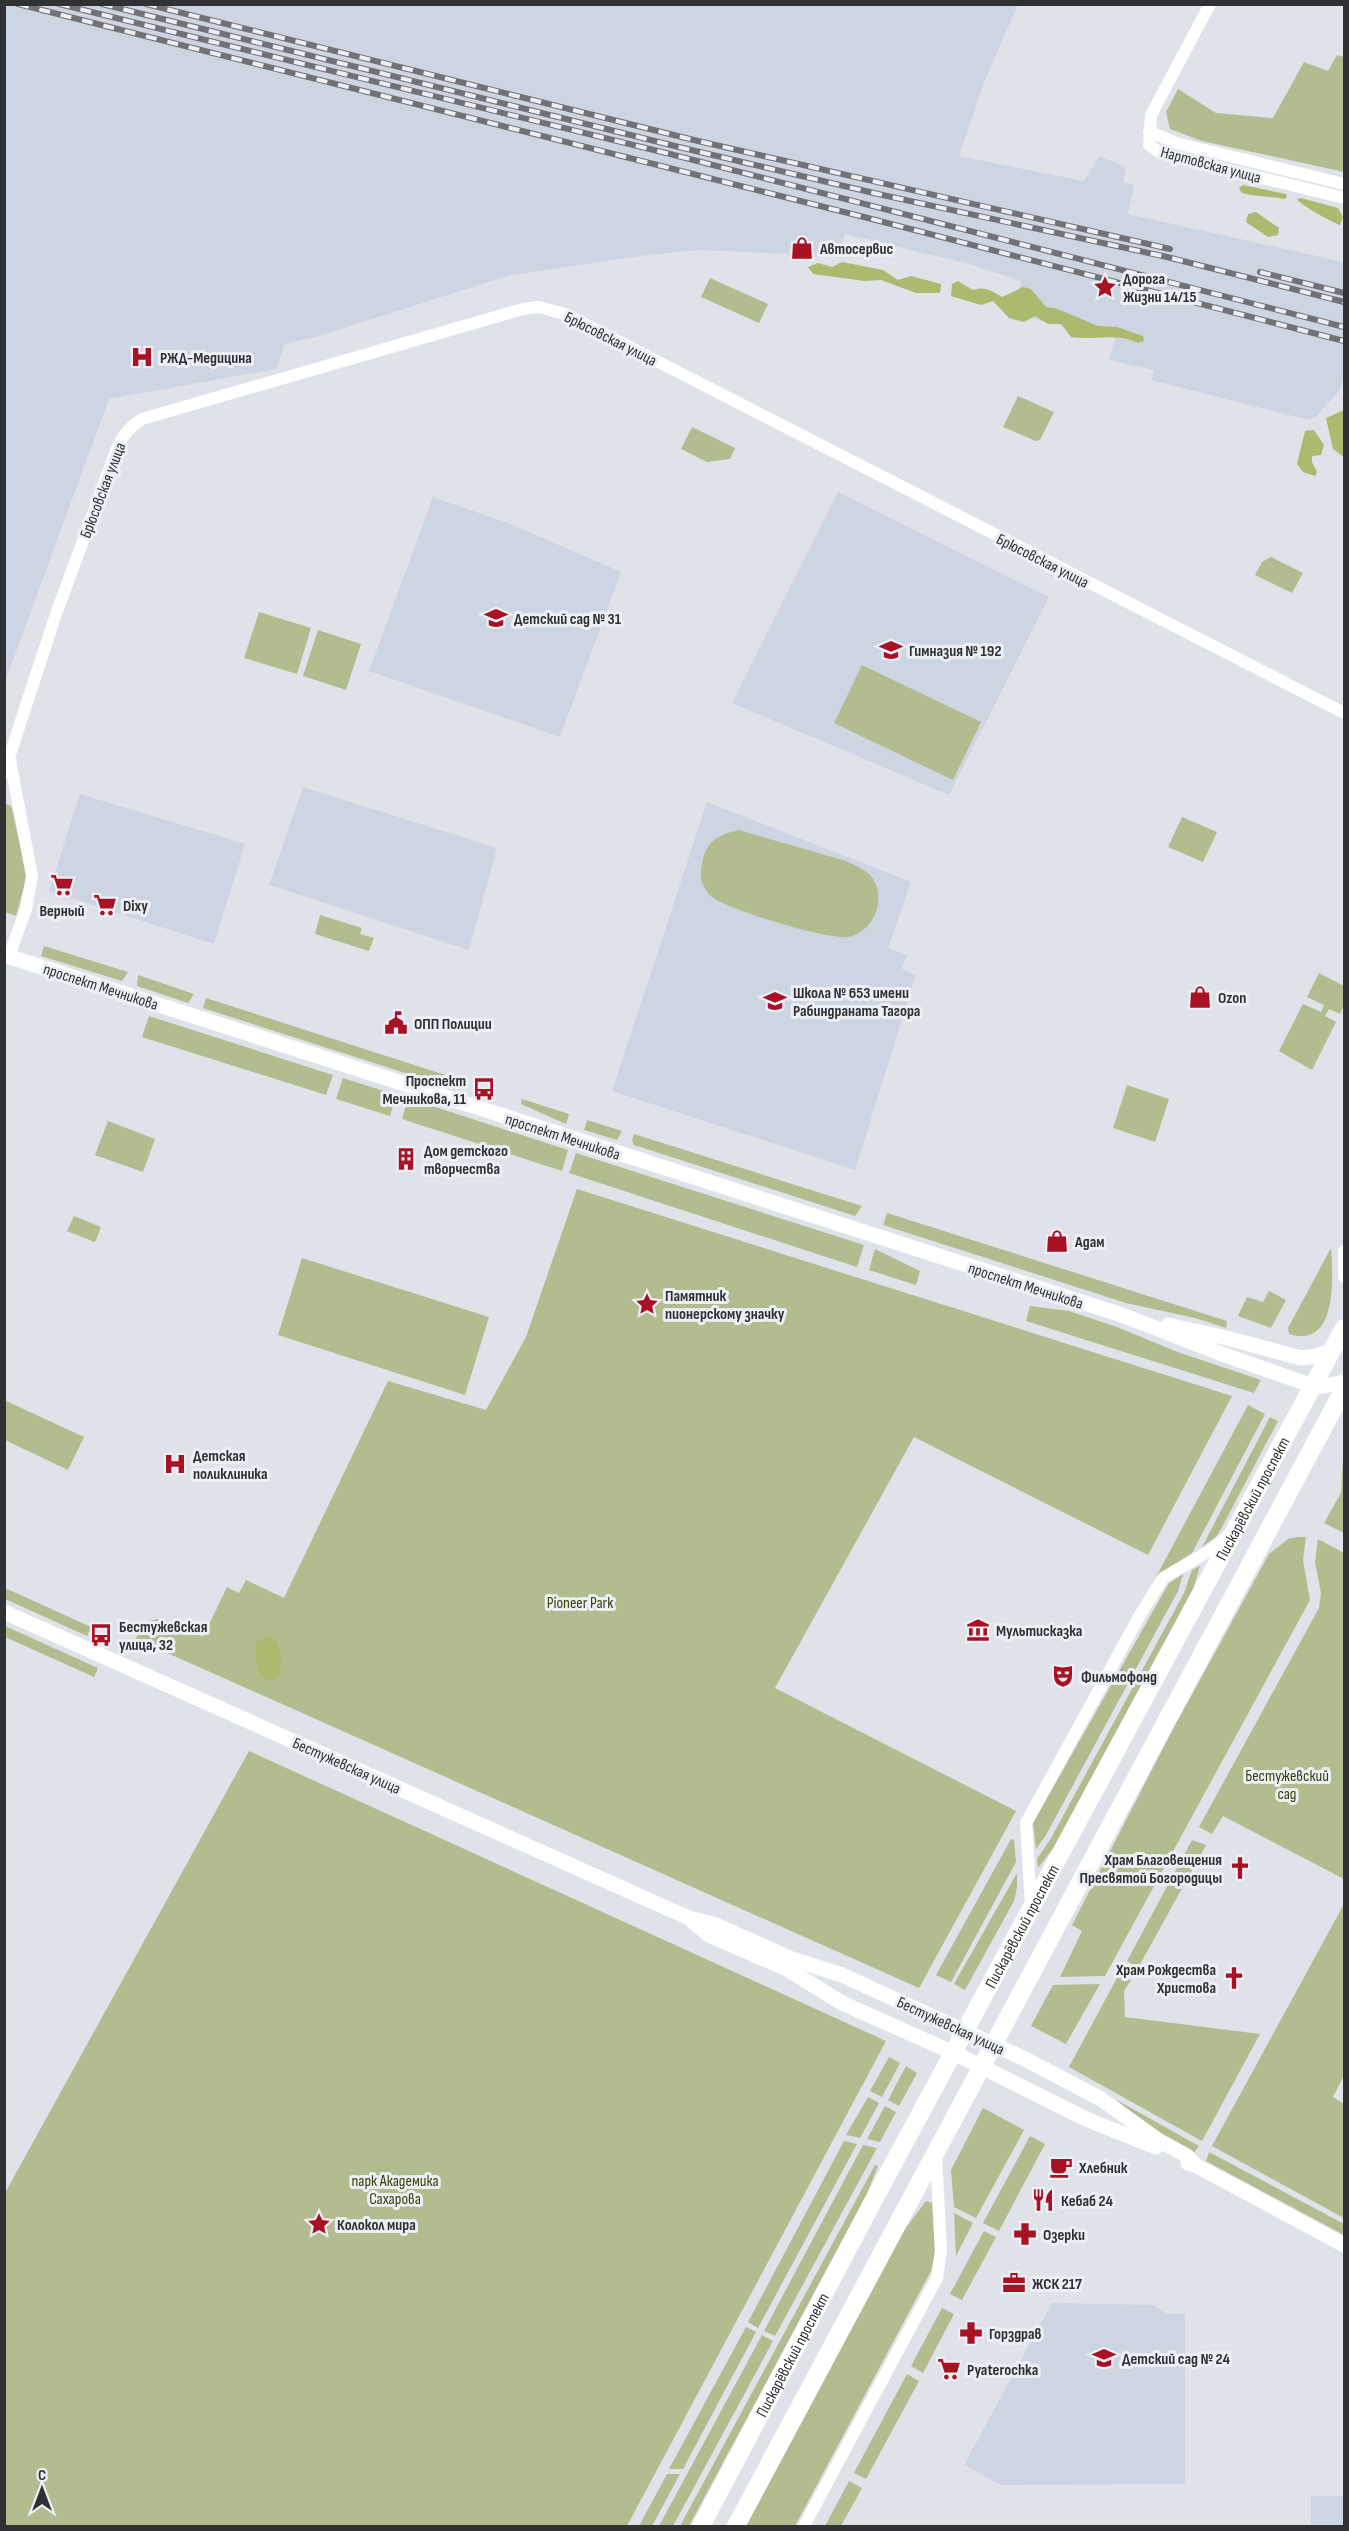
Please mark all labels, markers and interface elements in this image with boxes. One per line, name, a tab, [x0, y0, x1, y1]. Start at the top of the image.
street label: Нартовская улица	[1158, 143, 1263, 188]
shop icon: Автосервис	[789, 235, 815, 261]
place label: Автосервис	[819, 240, 893, 259]
place label: Дорога Жизни 14/15	[1123, 270, 1196, 307]
place icon: Дорога Жизни 14/15	[1092, 274, 1118, 300]
street label: Брюсовская улица	[561, 308, 660, 371]
hospital icon: РЖД-Медицина	[129, 344, 155, 370]
place label: РЖД-Медицина	[160, 349, 252, 368]
street label: Брюсовская улица	[76, 440, 130, 541]
street label: Брюсовская улица	[993, 530, 1092, 593]
school or university icon: Детский сад № 31	[483, 605, 509, 631]
place label: Детский сад № 31	[514, 610, 622, 629]
school or university icon: Гимназия № 192	[878, 637, 904, 663]
place label: Гимназия № 192	[909, 642, 1001, 661]
supermarket icon: Верный	[49, 872, 75, 898]
supermarket icon: Dixy	[92, 892, 118, 918]
place label: Dixy	[123, 897, 148, 916]
place label: Верный	[39, 902, 85, 921]
street label: проспект Мечникова	[41, 960, 160, 1015]
place label: Школа № 653 имени Рабиндраната Тагора	[793, 984, 920, 1021]
shop icon: Ozon	[1187, 984, 1213, 1010]
school or university icon: Школа № 653 имени Рабиндраната Тагора	[762, 988, 788, 1014]
place label: Ozon	[1218, 989, 1246, 1008]
public building icon: ОПП Полиции	[383, 1010, 409, 1036]
place label: ОПП Полиции	[414, 1015, 492, 1034]
place label: Проспект Мечникова, 11	[382, 1072, 467, 1109]
bus stop icon: Проспект Мечникова, 11	[471, 1076, 497, 1102]
street label: проспект Мечникова	[503, 1110, 622, 1165]
place label: Дом детского творчества	[424, 1142, 508, 1179]
building icon: Дом детского творчества	[393, 1146, 419, 1172]
shop icon: Адам	[1044, 1228, 1070, 1254]
place label: Адам	[1074, 1233, 1104, 1252]
street label: проспект Мечникова	[966, 1259, 1085, 1314]
place label: Памятник пионерскому значку	[665, 1287, 785, 1324]
place icon: Памятник пионерскому значку	[634, 1291, 660, 1317]
street label: Пискарёвский проспект	[1212, 1434, 1294, 1564]
place label: Детская поликлиника	[193, 1447, 268, 1484]
hospital icon: Детская поликлиника	[162, 1451, 188, 1477]
park label: Pioneer Park	[547, 1594, 613, 1613]
museum icon: Мультисказка	[965, 1617, 991, 1643]
place label: Бестужевская улица, 32	[119, 1618, 207, 1655]
bus stop icon: Бестужевская улица, 32	[88, 1622, 114, 1648]
place label: Мультисказка	[996, 1622, 1082, 1641]
theatre icon: Фильмофонд	[1050, 1663, 1076, 1689]
place label: Фильмофонд	[1081, 1668, 1157, 1687]
street label: Бестужевская улица	[289, 1734, 403, 1799]
park label: Бестужевский сад	[1245, 1767, 1329, 1804]
place label: Храм Благовещения Пресвятой Богородицы	[1080, 1851, 1222, 1888]
church icon: Храм Благовещения Пресвятой Богородицы	[1227, 1855, 1253, 1881]
street label: Пискарёвский проспект	[982, 1862, 1064, 1992]
place label: Храм Рождества Христова	[1115, 1961, 1216, 1998]
church icon: Храм Рождества Христова	[1221, 1965, 1247, 1991]
street label: Бестужевская улица	[894, 1993, 1007, 2060]
cafe icon: Хлебник	[1048, 2154, 1074, 2180]
place label: Хлебник	[1078, 2159, 1128, 2178]
park label: парк Академика Сахарова	[351, 2172, 439, 2209]
restaurant icon: Кебаб 24	[1030, 2187, 1056, 2213]
place label: Кебаб 24	[1061, 2192, 1113, 2211]
place icon: Колокол мира	[306, 2211, 332, 2237]
place label: Колокол мира	[337, 2216, 416, 2235]
pharmacy icon: Озерки	[1012, 2221, 1038, 2247]
place label: Озерки	[1043, 2226, 1085, 2245]
office icon: ЖСК 217	[1001, 2270, 1027, 2296]
place label: ЖСК 217	[1032, 2275, 1082, 2294]
street label: Пискарёвский проспект	[753, 2290, 834, 2421]
pharmacy icon: Горздрав	[958, 2320, 984, 2346]
place label: Горздрав	[989, 2325, 1042, 2344]
school or university icon: Детский сад № 24	[1091, 2345, 1117, 2371]
place label: Детский сад № 24	[1122, 2350, 1231, 2369]
supermarket icon: Pyaterochka	[936, 2356, 962, 2382]
place label: Pyaterochka	[967, 2361, 1038, 2380]
north arrow	[12, 2459, 72, 2519]
text: С	[38, 2466, 46, 2485]

